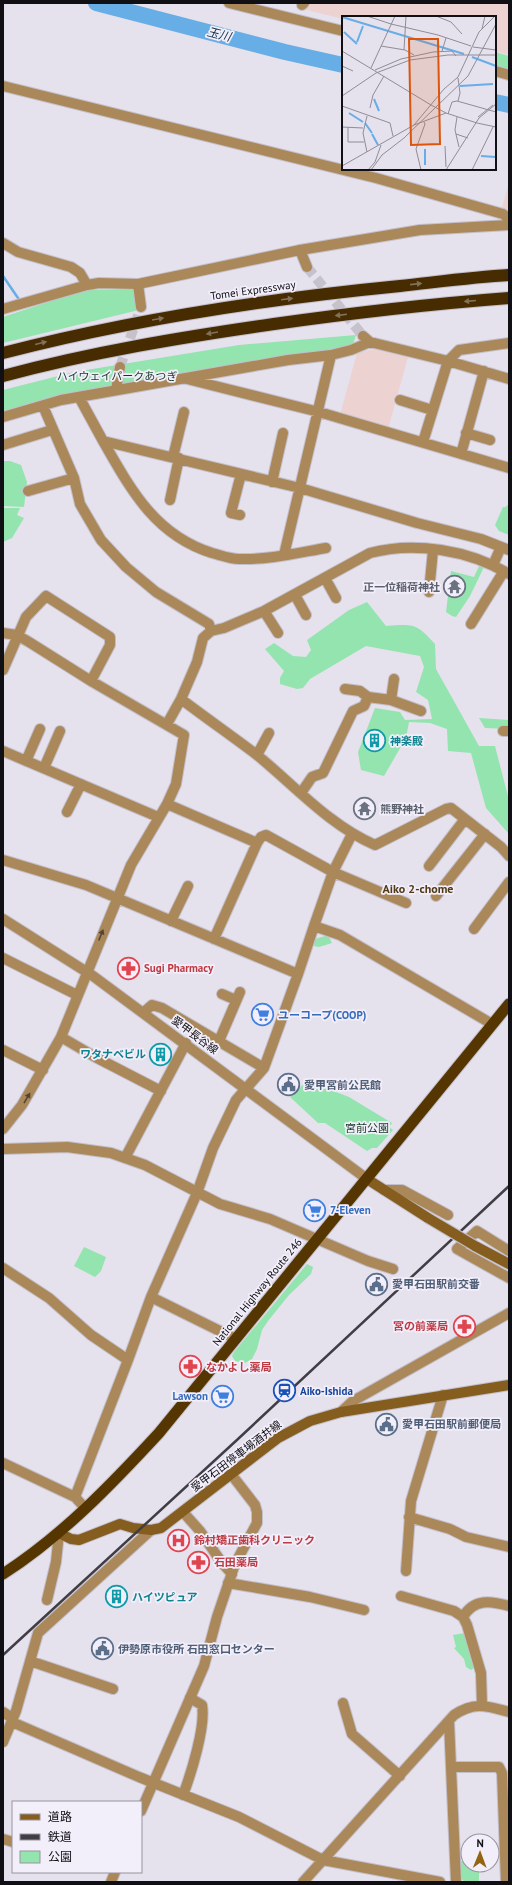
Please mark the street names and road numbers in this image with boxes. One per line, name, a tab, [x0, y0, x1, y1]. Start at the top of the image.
street label: Tomei Expressway	[210, 277, 297, 303]
street label: 愛甲長谷線	[169, 1013, 221, 1057]
street label: National Highway Route 246	[209, 1235, 305, 1349]
street label: 愛甲石田停車場酒井線	[188, 1417, 284, 1495]

